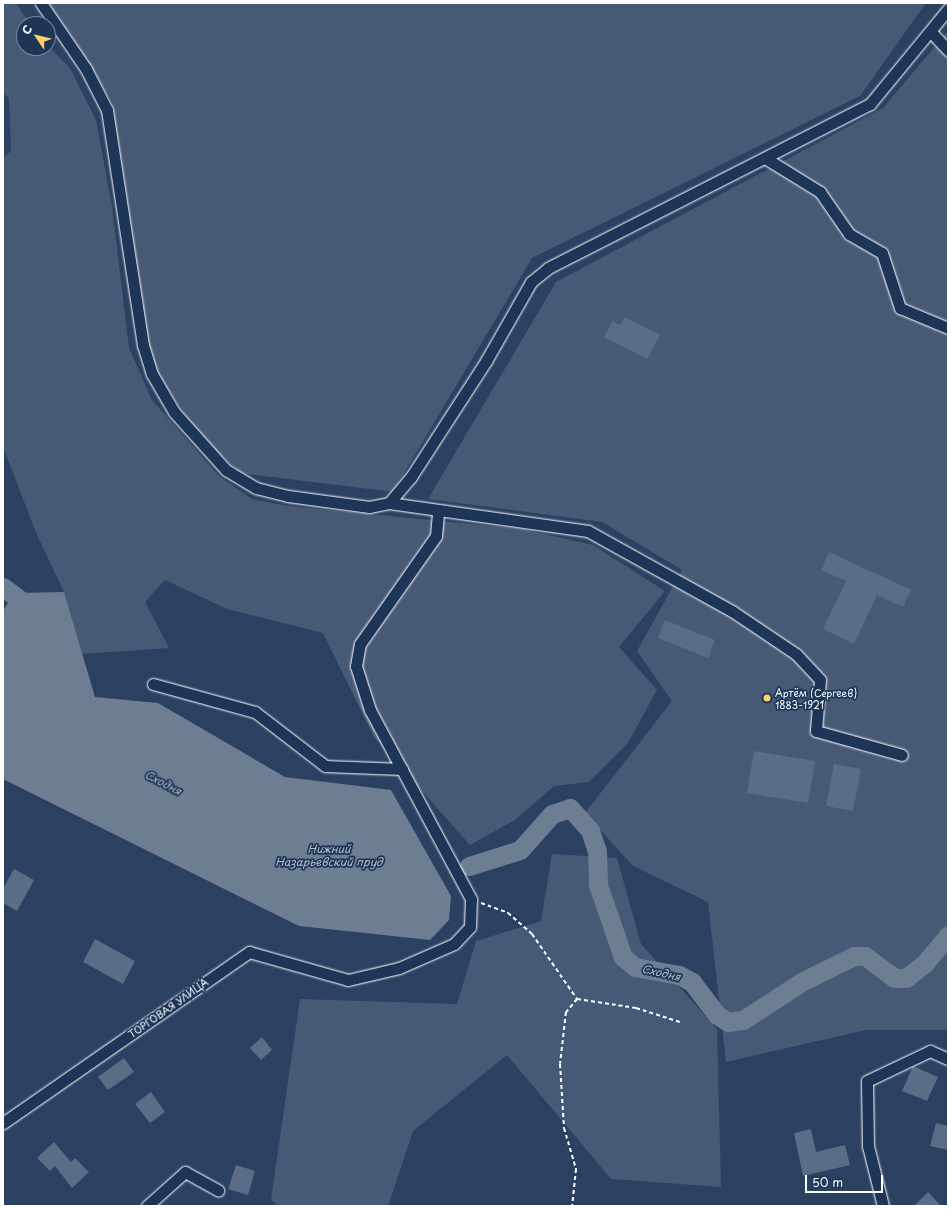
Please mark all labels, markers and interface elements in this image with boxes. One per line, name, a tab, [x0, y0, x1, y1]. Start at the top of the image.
north arrow	[16, 16, 56, 56]
text: С	[17, 21, 36, 38]
place label: Артём (Сергеев) 1883-1921	[775, 686, 857, 710]
marker: Артём (Сергеев) 1883-1921	[762, 693, 772, 703]
water label: Сходня	[142, 768, 184, 798]
water label: Нижний Назарьевский пруд	[275, 843, 383, 869]
water label: Сходня	[640, 962, 682, 984]
street label: ТОРГОВАЯ УЛИЦА	[126, 976, 210, 1040]
scale bar	[807, 1167, 885, 1193]
text: 50 m	[812, 1173, 843, 1191]

